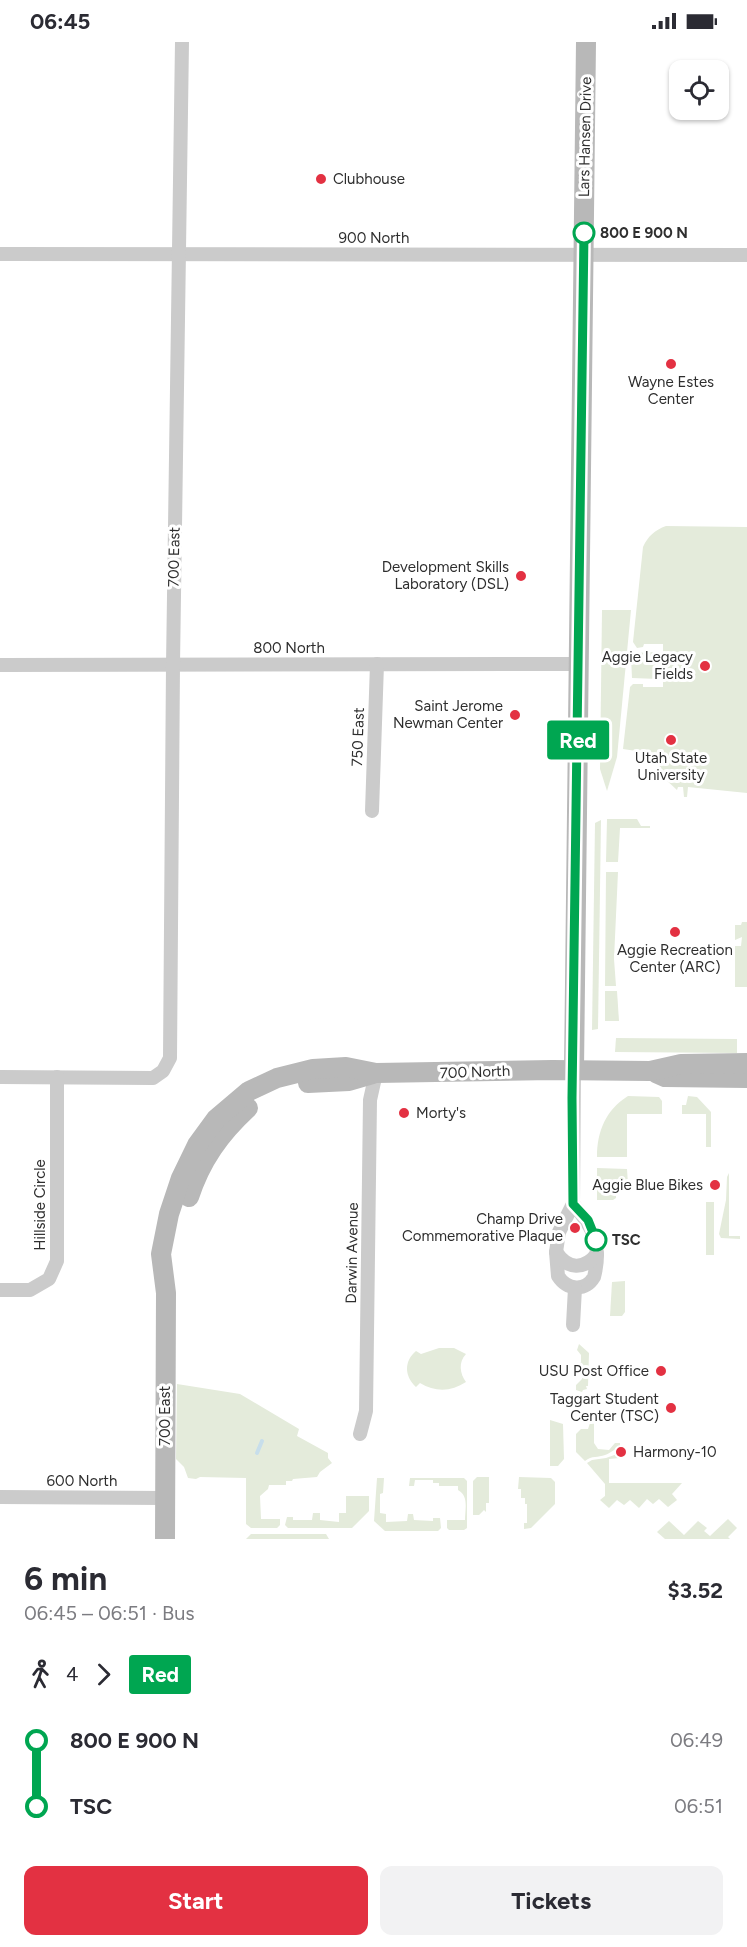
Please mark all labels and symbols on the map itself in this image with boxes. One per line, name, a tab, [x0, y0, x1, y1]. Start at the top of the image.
street label: Lars Hansen Drive	[575, 77, 595, 197]
place label: Clubhouse	[333, 170, 405, 188]
marker: Clubhouse	[314, 172, 328, 186]
marker: 800 E 900 N	[573, 222, 595, 244]
place label: 800 E 900 N	[600, 224, 688, 242]
street label: 900 North	[339, 229, 409, 247]
marker: Wayne Estes Center	[664, 357, 678, 371]
place label: Wayne Estes Center	[628, 373, 714, 408]
street label: 700 East	[164, 526, 184, 587]
place label: Development Skills Laboratory (DSL)	[382, 558, 509, 593]
marker: Development Skills Laboratory (DSL)	[514, 569, 528, 583]
street label: 800 North	[253, 639, 325, 657]
place label: Aggie Legacy Fields	[602, 648, 693, 683]
marker: Aggie Legacy Fields	[698, 659, 712, 673]
place label: Saint Jerome Newman Center	[393, 697, 503, 732]
street label: 750 East	[348, 707, 368, 767]
marker: Saint Jerome Newman Center	[508, 708, 522, 722]
line badge: Red	[544, 720, 612, 760]
marker: Utah State University	[664, 733, 678, 747]
place label: Utah State University	[635, 749, 707, 784]
marker: Aggie Recreation Center (ARC)	[668, 925, 682, 939]
place label: Aggie Recreation Center (ARC)	[617, 941, 733, 976]
street label: 700 North	[439, 1062, 511, 1082]
place label: Morty's	[416, 1104, 466, 1122]
marker: Morty's	[397, 1106, 411, 1120]
street label: Hillside Circle	[31, 1159, 49, 1251]
place label: Aggie Blue Bikes	[592, 1176, 703, 1194]
marker: Aggie Blue Bikes	[708, 1178, 722, 1192]
street label: Darwin Avenue	[342, 1202, 362, 1304]
place label: Champ Drive Commemorative Plaque	[402, 1210, 563, 1245]
marker: Champ Drive Commemorative Plaque	[568, 1221, 582, 1235]
marker: TSC	[585, 1229, 607, 1251]
place label: TSC	[612, 1231, 641, 1249]
place label: USU Post Office	[539, 1362, 649, 1380]
marker: USU Post Office	[654, 1364, 668, 1378]
street label: 700 East	[156, 1386, 174, 1446]
place label: Taggart Student Center (TSC)	[550, 1390, 659, 1425]
marker: Taggart Student Center (TSC)	[664, 1401, 678, 1415]
place label: Harmony-10	[633, 1443, 717, 1461]
marker: Harmony-10	[614, 1445, 628, 1459]
street label: 600 North	[47, 1472, 117, 1490]

